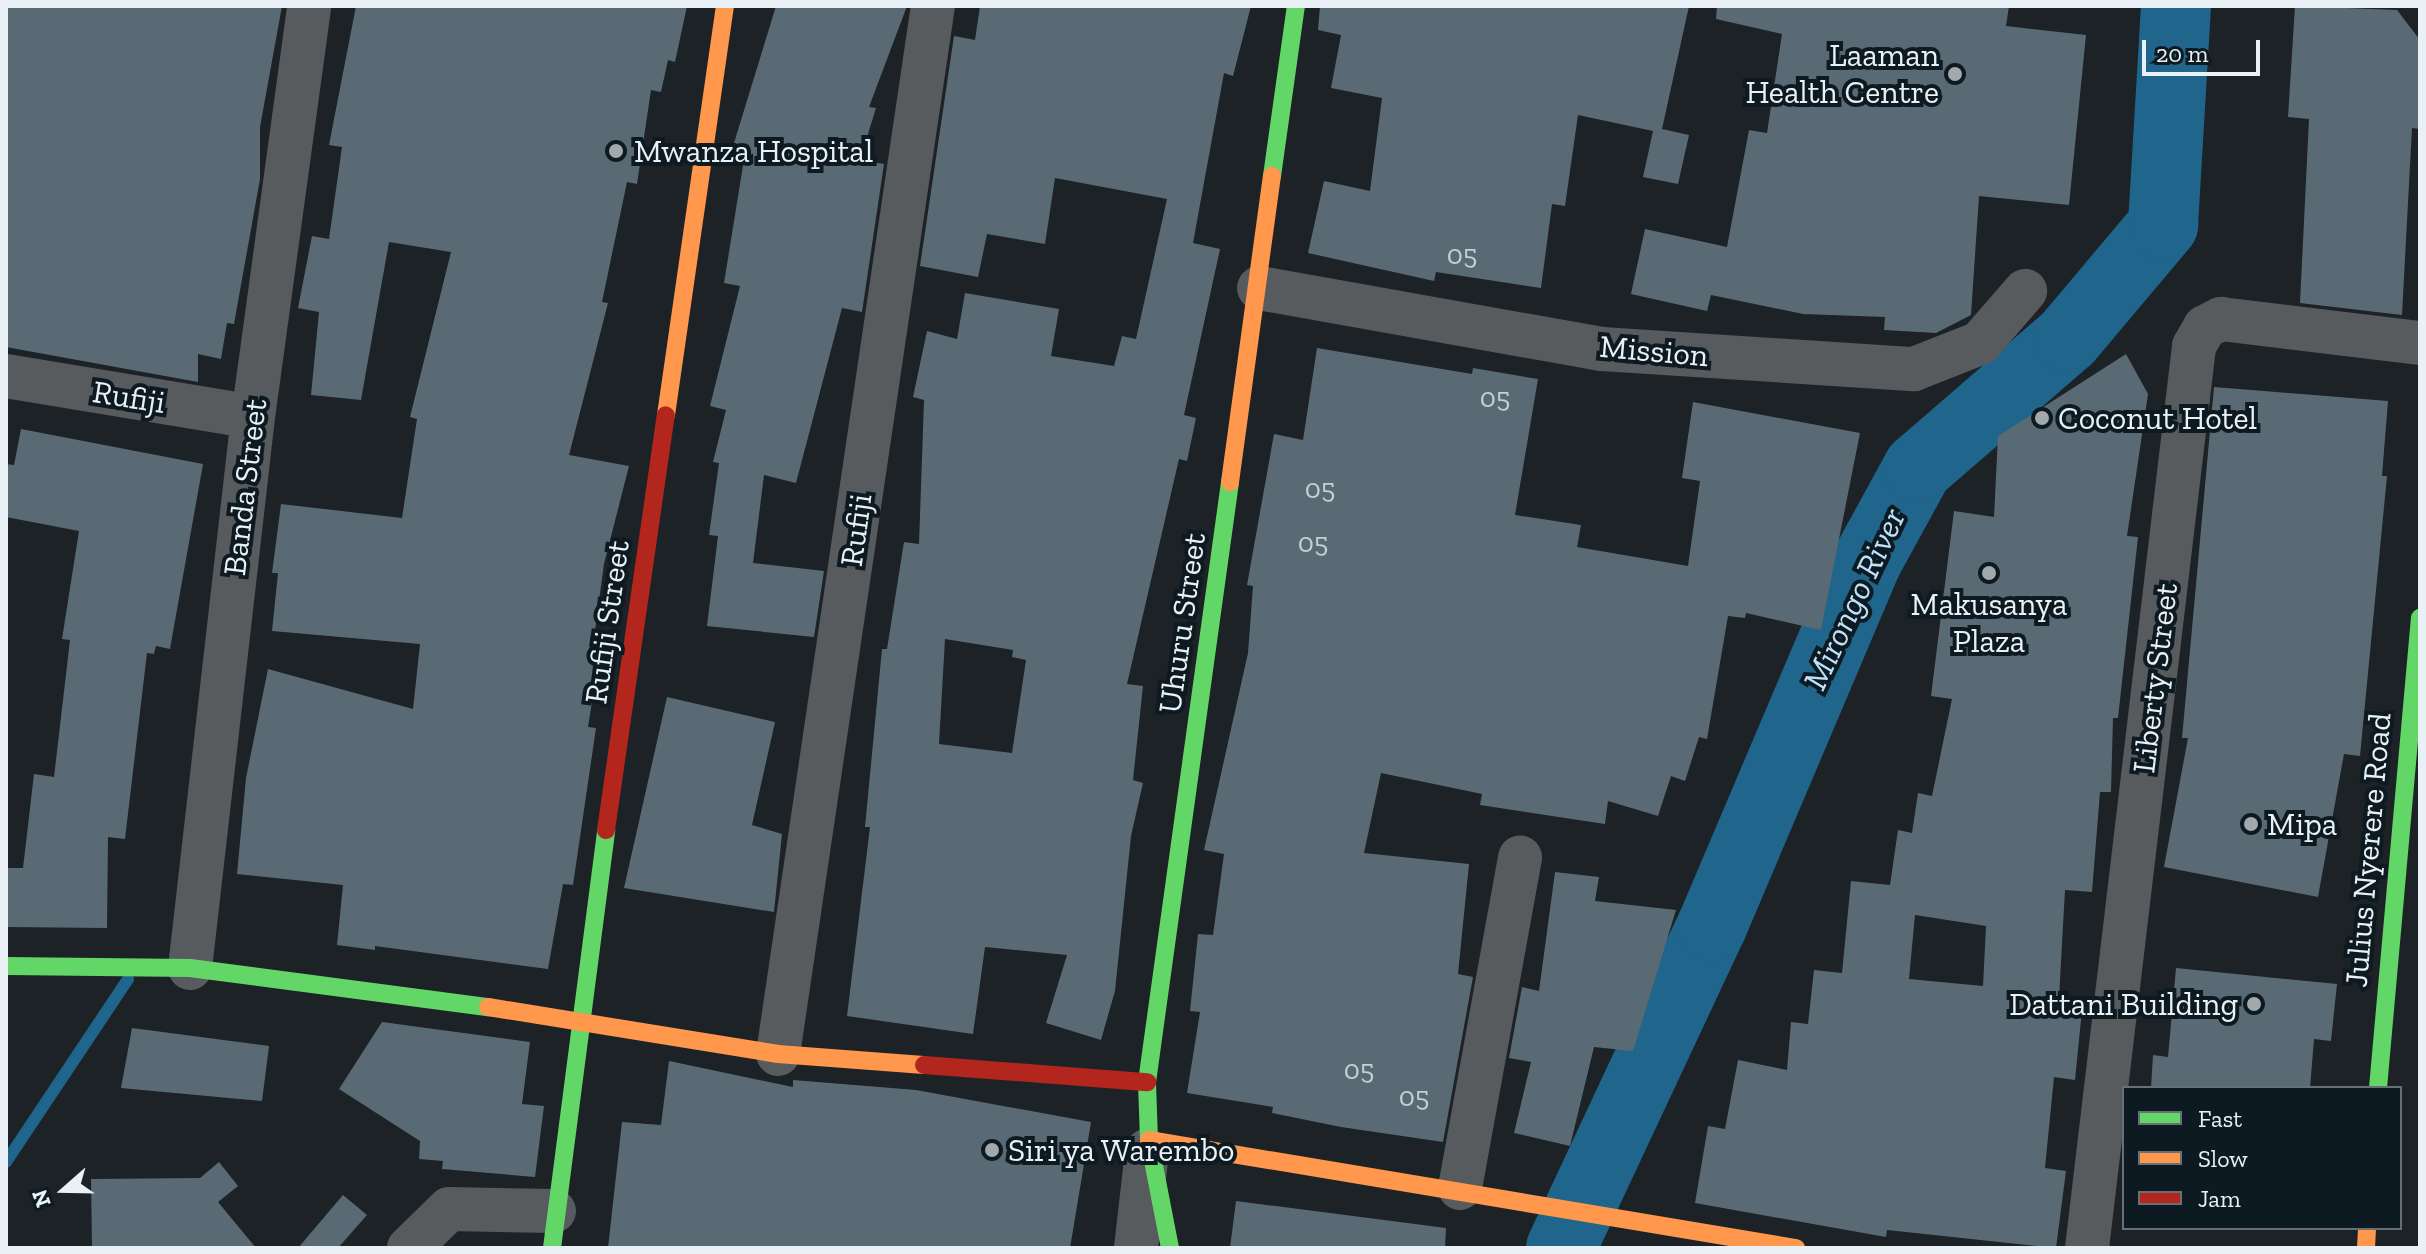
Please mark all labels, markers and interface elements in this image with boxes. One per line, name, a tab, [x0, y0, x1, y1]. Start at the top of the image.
scale bar	[2146, 24, 2264, 74]
place label: Laaman Health Centre	[1745, 37, 1939, 112]
text: 20 m	[2156, 39, 2208, 68]
marker: Laaman Health Centre	[1946, 65, 1964, 83]
place label: Mwanza Hospital	[634, 132, 873, 170]
marker: Mwanza Hospital	[605, 140, 627, 162]
house number: 05	[1447, 238, 1477, 272]
street label: Mission	[1598, 327, 1710, 375]
street label: Rufiji	[90, 372, 168, 422]
house number: 05	[1480, 381, 1510, 415]
street label: Banda Street	[215, 396, 275, 578]
place label: Coconut Hotel	[2058, 399, 2257, 437]
marker: Coconut Hotel	[2033, 409, 2051, 427]
house number: 05	[1305, 472, 1335, 506]
street label: Rufiji	[832, 491, 880, 569]
water label: Mirongo River	[1794, 502, 1914, 696]
house number: 05	[1298, 526, 1328, 560]
street label: Uhuru Street	[1150, 530, 1214, 716]
street label: Rufiji Street	[577, 538, 637, 706]
marker: Makusanya Plaza	[1980, 564, 1998, 582]
street label: Liberty Street	[2124, 580, 2186, 776]
place label: Makusanya Plaza	[1911, 586, 2067, 661]
street label: Julius Nyerere Road	[2337, 711, 2399, 989]
place label: Mipa	[2267, 805, 2337, 843]
marker: Mipa	[2242, 815, 2260, 833]
place label: Dattani Building	[2009, 985, 2238, 1023]
marker: Dattani Building	[2245, 995, 2263, 1013]
house number: 05	[1344, 1053, 1374, 1087]
house number: 05	[1399, 1080, 1429, 1114]
legend	[2122, 1086, 2402, 1230]
text: Fast	[2198, 1104, 2242, 1133]
place label: Siri ya Warembo	[1008, 1131, 1236, 1169]
marker: Siri ya Warembo	[983, 1141, 1001, 1159]
text: Slow	[2198, 1144, 2248, 1173]
north arrow	[24, 1150, 104, 1230]
text: Jam	[2198, 1184, 2241, 1213]
text: N	[25, 1186, 57, 1211]

